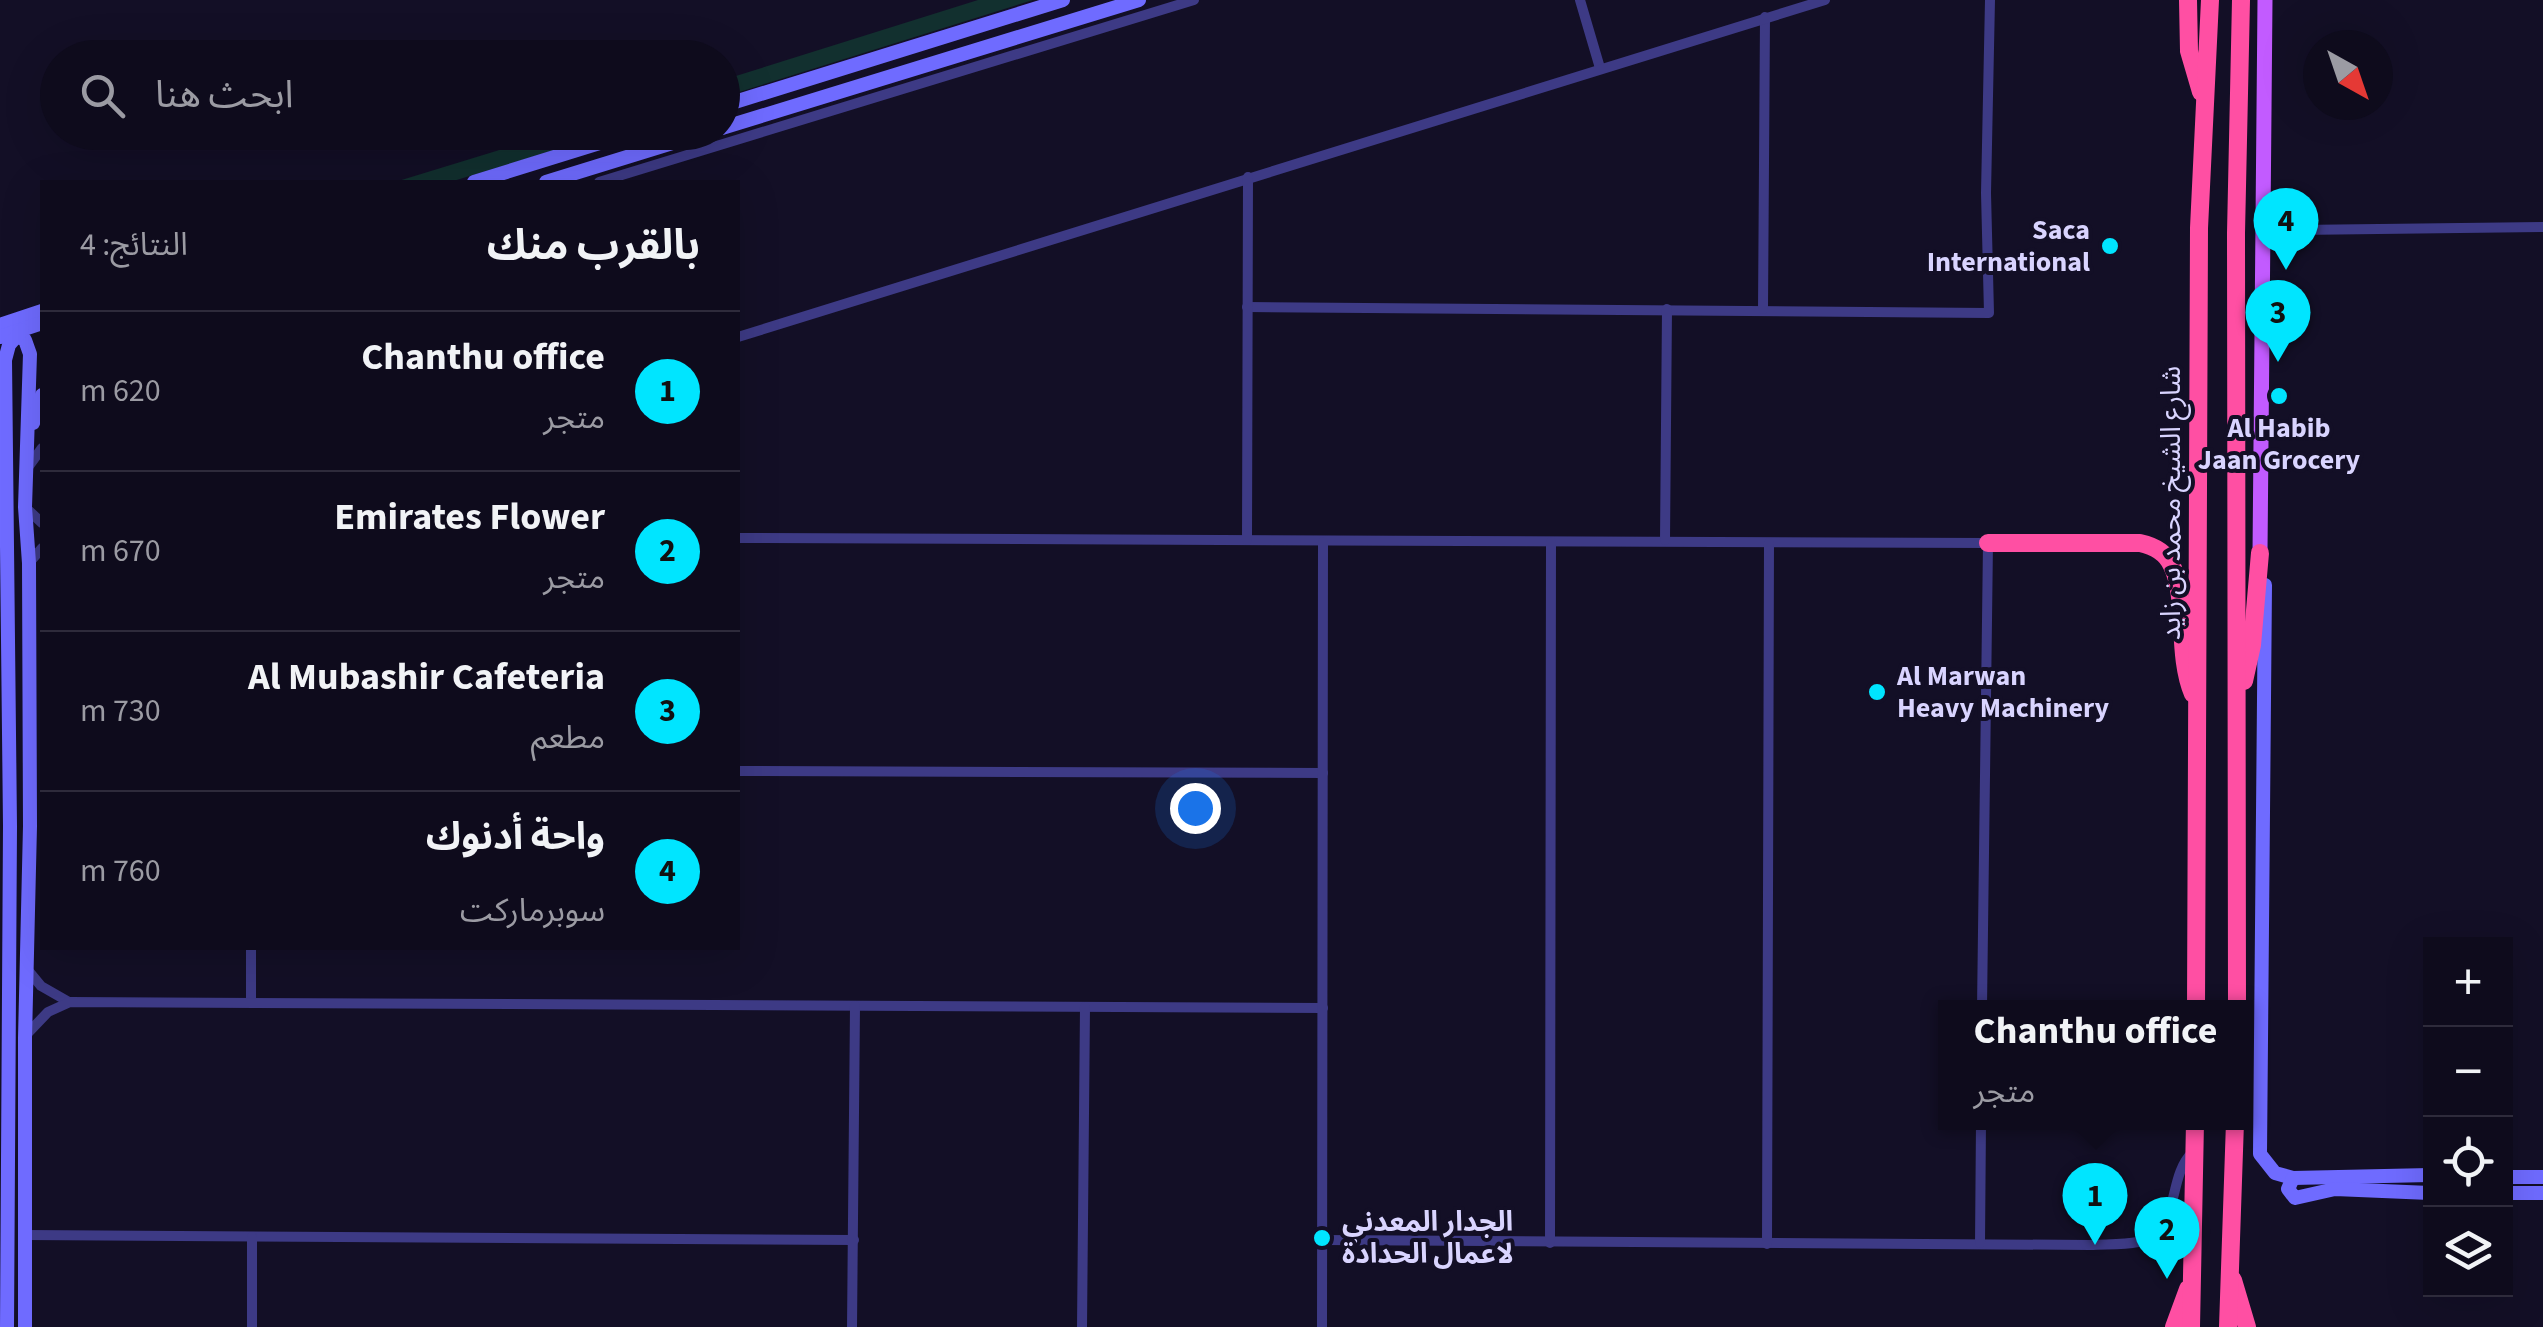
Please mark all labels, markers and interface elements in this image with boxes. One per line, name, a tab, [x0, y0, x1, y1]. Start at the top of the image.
north arrow	[2303, 30, 2393, 120]
search box	[40, 40, 740, 150]
icon: search	[75, 68, 130, 123]
text: ابحث هنا	[155, 68, 294, 122]
pin: 4	[2254, 188, 2318, 270]
place label: Saca International	[1927, 210, 2090, 282]
text: بالقرب منك	[487, 216, 700, 276]
text: النتائج: 4	[80, 222, 188, 268]
marker: Saca International	[2099, 235, 2121, 257]
pin: 3	[2246, 280, 2310, 362]
text: Chanthu office	[361, 330, 605, 384]
street label: شارع الشيخ محمد بن زايد	[2151, 366, 2191, 640]
text: 620 m	[80, 368, 161, 414]
text: 1	[659, 368, 676, 414]
marker: Al Habib Jaan Grocery	[2268, 385, 2290, 407]
text: متجر	[543, 395, 605, 441]
place label: Al Habib Jaan Grocery	[2198, 408, 2361, 480]
text: Emirates Flower	[334, 490, 605, 544]
text: 670 m	[80, 528, 161, 574]
text: 2	[659, 528, 676, 574]
text: متجر	[543, 555, 605, 601]
text: Al Mubashir Cafeteria	[248, 650, 605, 704]
place label: Al Marwan Heavy Machinery	[1896, 656, 2109, 728]
marker: Al Marwan Heavy Machinery	[1866, 681, 1888, 703]
text: 730 m	[80, 688, 161, 734]
text: 3	[659, 688, 676, 734]
text: مطعم	[531, 715, 605, 761]
your location	[1170, 783, 1221, 834]
text: واحة أدنوك	[426, 810, 605, 864]
text: 760 m	[80, 848, 161, 894]
text: 4	[659, 848, 676, 894]
text: سوبرماركت	[460, 888, 605, 934]
map controls	[2423, 937, 2513, 1297]
button: +	[2423, 937, 2513, 1027]
popup	[1938, 1000, 2253, 1130]
text: Chanthu office	[1974, 1004, 2217, 1058]
button: −	[2423, 1027, 2513, 1117]
text: متجر	[1974, 1069, 2035, 1115]
button: locate	[2423, 1117, 2513, 1207]
pin: 1	[2062, 1162, 2128, 1245]
pin: 2	[2134, 1196, 2200, 1279]
place label: الجدار المعدني لاعمال الحدادة	[1342, 1202, 1514, 1274]
button: layers	[2423, 1207, 2513, 1297]
marker: الجدار المعدني لاعمال الحدادة	[1311, 1227, 1333, 1249]

